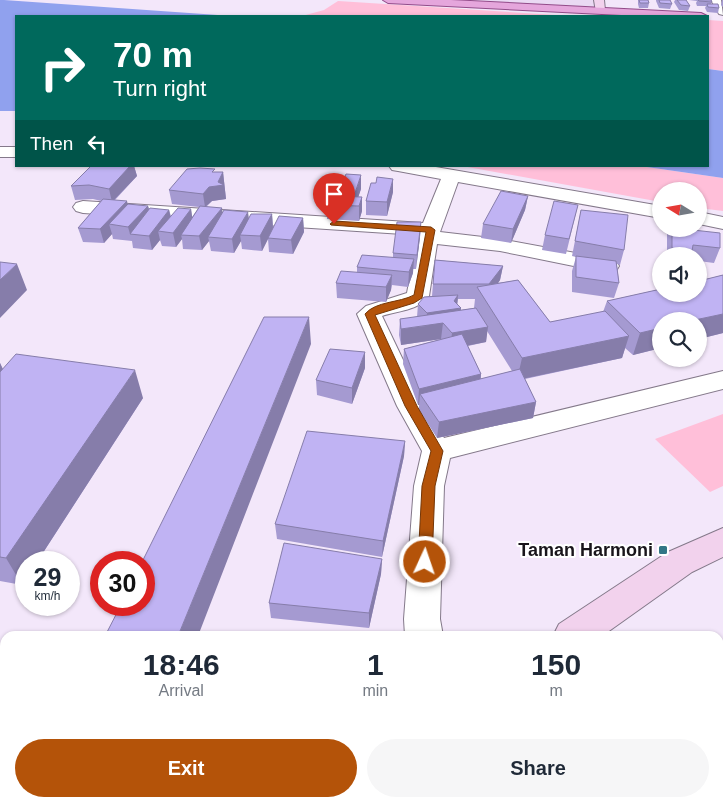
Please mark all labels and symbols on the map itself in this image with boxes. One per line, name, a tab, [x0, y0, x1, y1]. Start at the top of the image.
pin	[313, 173, 355, 224]
north arrow	[652, 182, 708, 238]
position arrow	[398, 535, 450, 587]
place label: Taman Harmoni	[518, 540, 653, 560]
marker: Taman Harmoni	[657, 544, 669, 556]
speed limit sign: 30	[90, 551, 155, 616]

